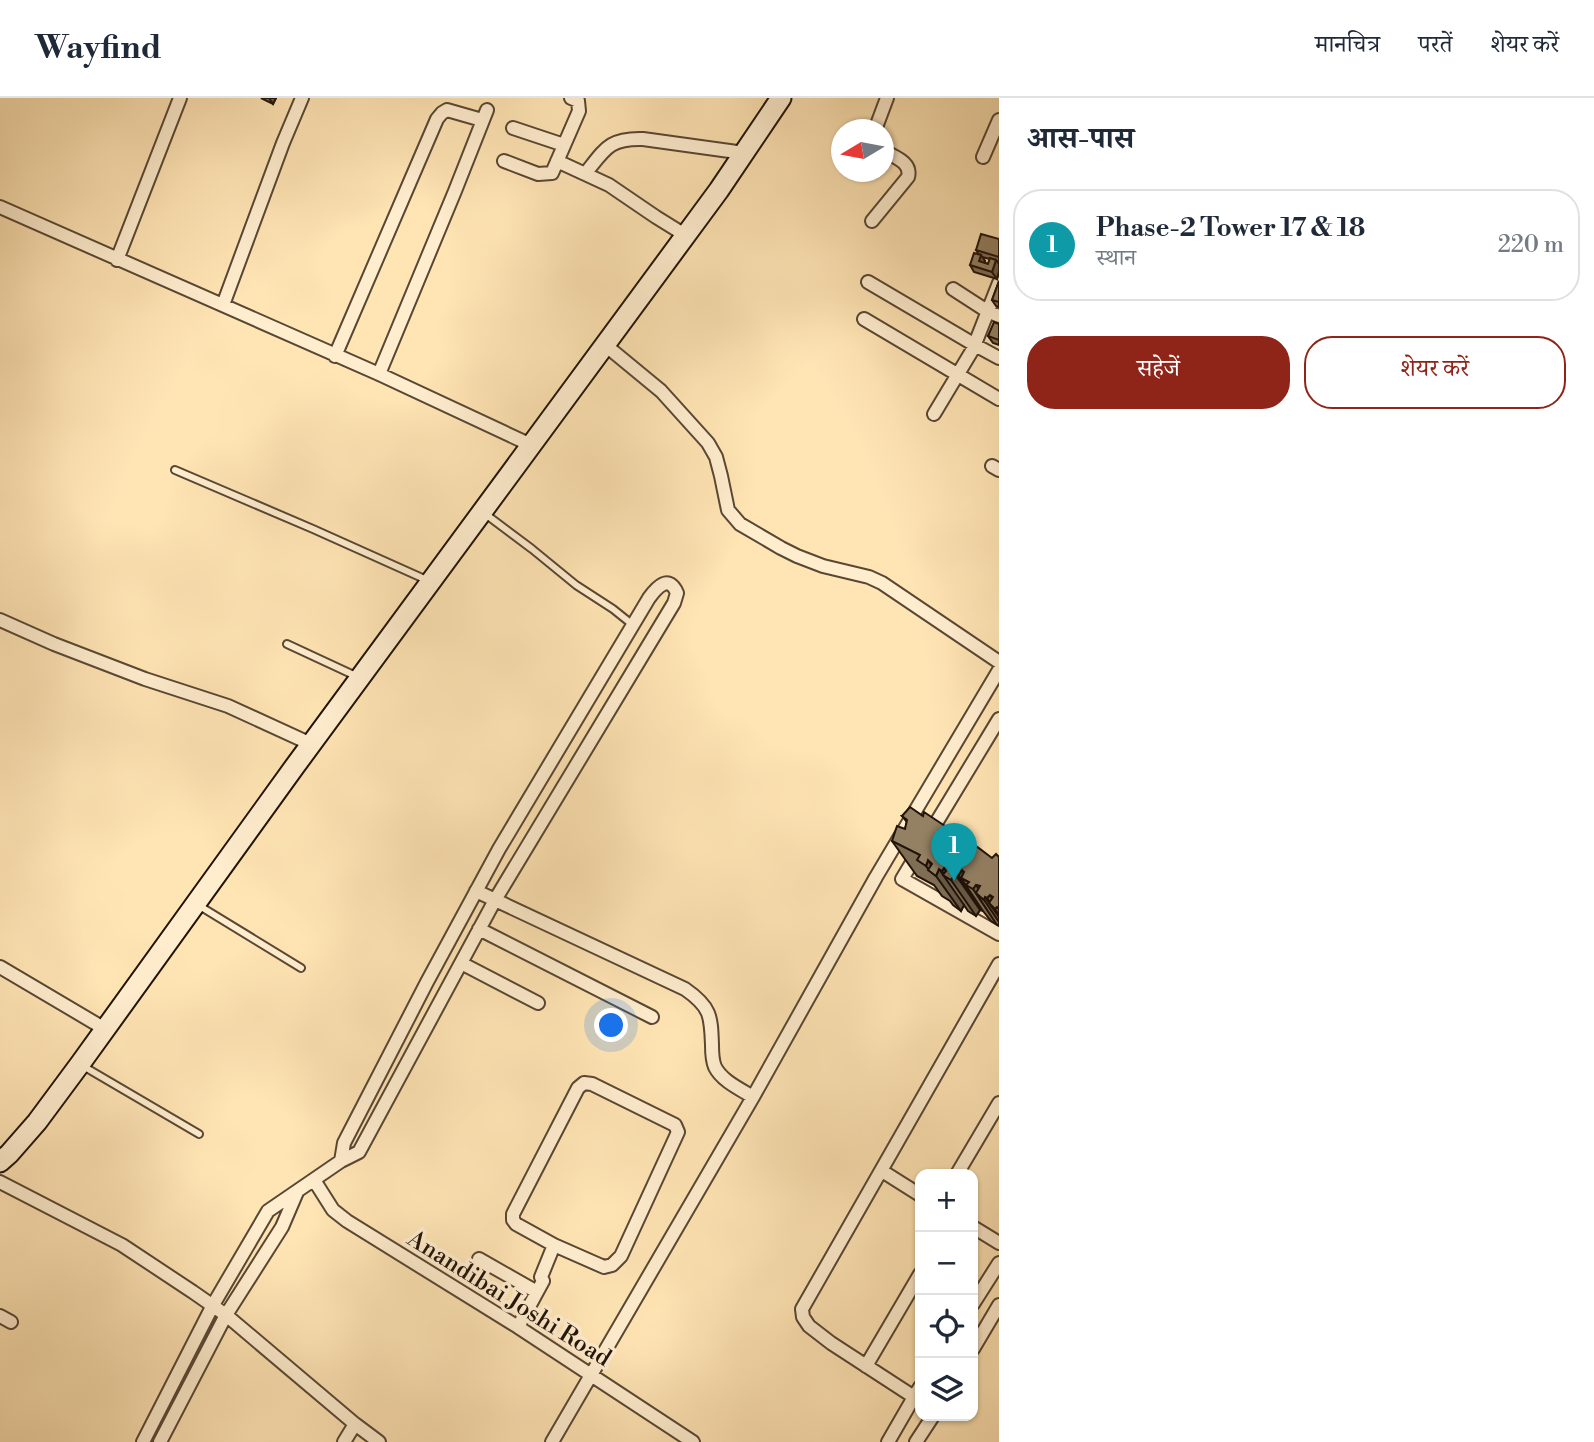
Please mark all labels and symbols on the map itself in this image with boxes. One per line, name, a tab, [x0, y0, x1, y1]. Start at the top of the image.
north arrow	[831, 119, 894, 182]
pin: 1	[931, 823, 977, 881]
your location	[594, 1008, 628, 1042]
street label: Anandibai Joshi Road	[401, 1224, 617, 1374]

